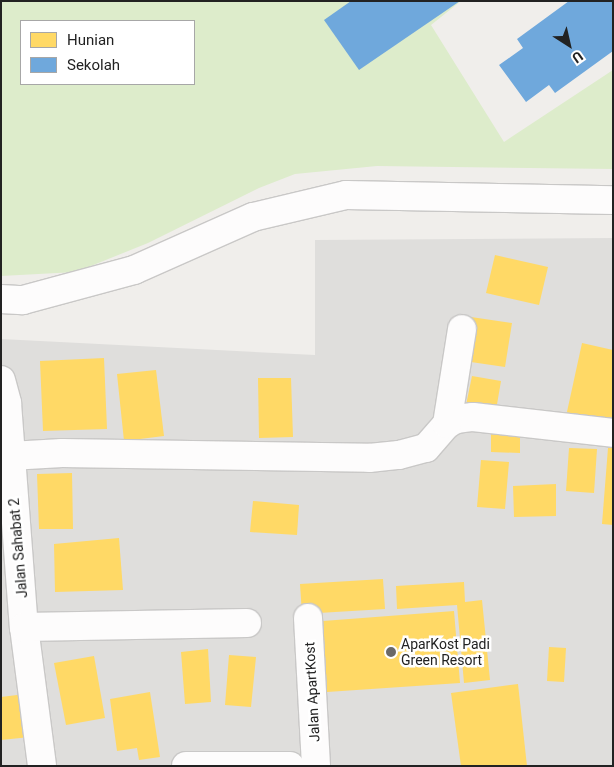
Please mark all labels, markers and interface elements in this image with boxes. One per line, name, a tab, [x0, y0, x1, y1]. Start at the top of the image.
legend	[20, 20, 195, 85]
north arrow	[544, 20, 594, 70]
text: Hunian	[67, 31, 114, 49]
text: U	[569, 48, 586, 66]
text: Sekolah	[67, 56, 120, 74]
street label: Jalan Sahabat 2	[5, 497, 31, 599]
place label: AparKost Padi Green Resort	[401, 636, 490, 669]
street label: Jalan ApartKost	[301, 642, 323, 742]
marker: AparKost Padi Green Resort	[385, 646, 397, 658]

